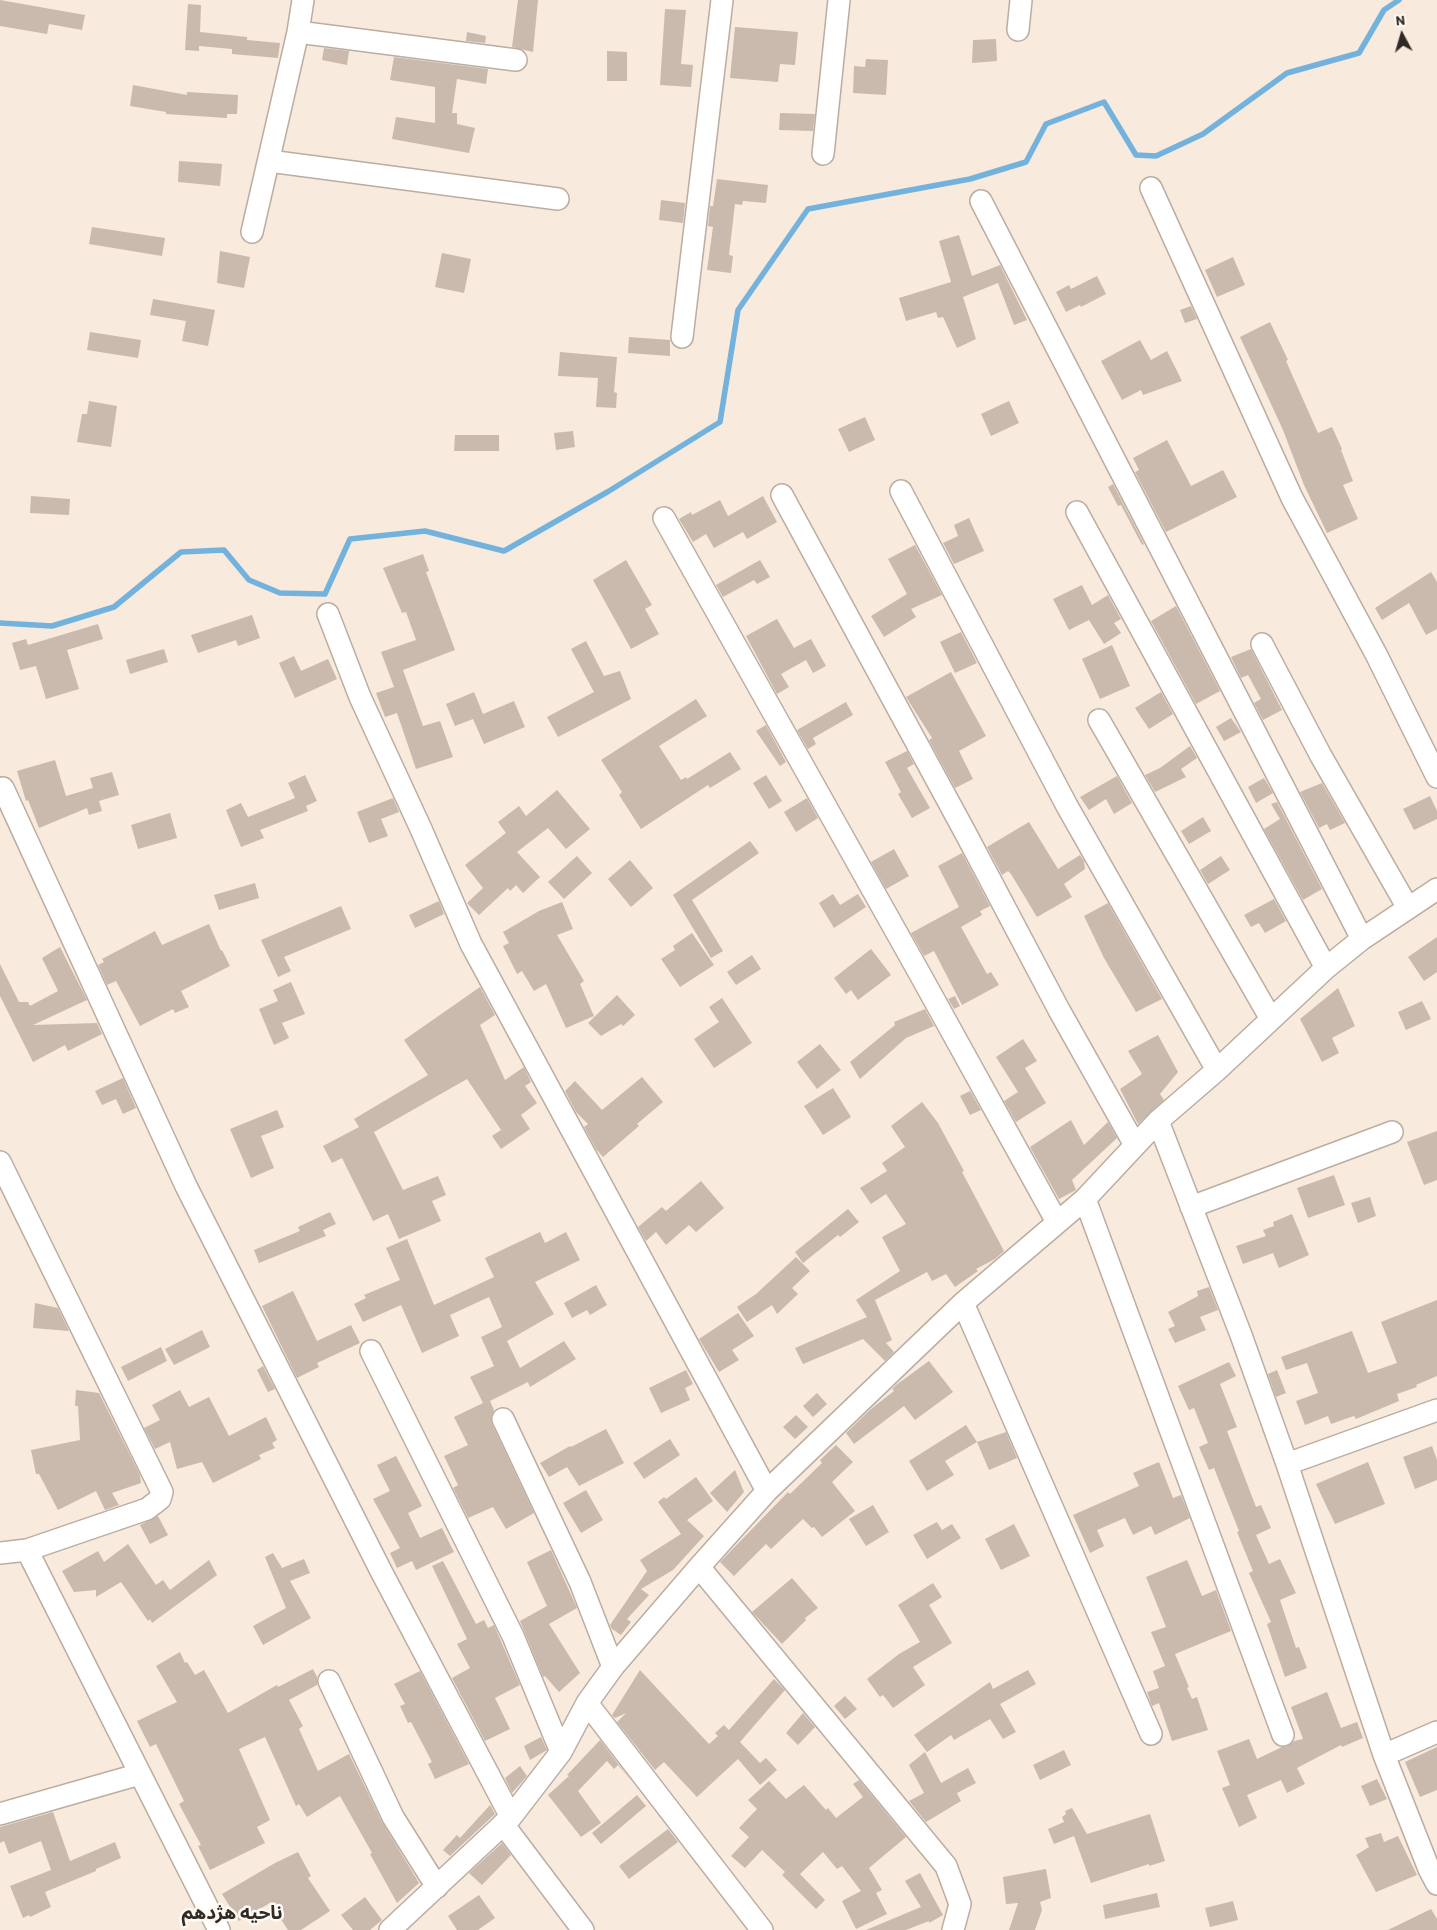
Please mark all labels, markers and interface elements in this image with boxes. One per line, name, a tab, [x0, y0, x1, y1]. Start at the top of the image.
north arrow	[1377, 10, 1427, 60]
text: N	[1395, 11, 1406, 29]
district label: ناحیه هژدهم	[182, 1902, 282, 1924]

